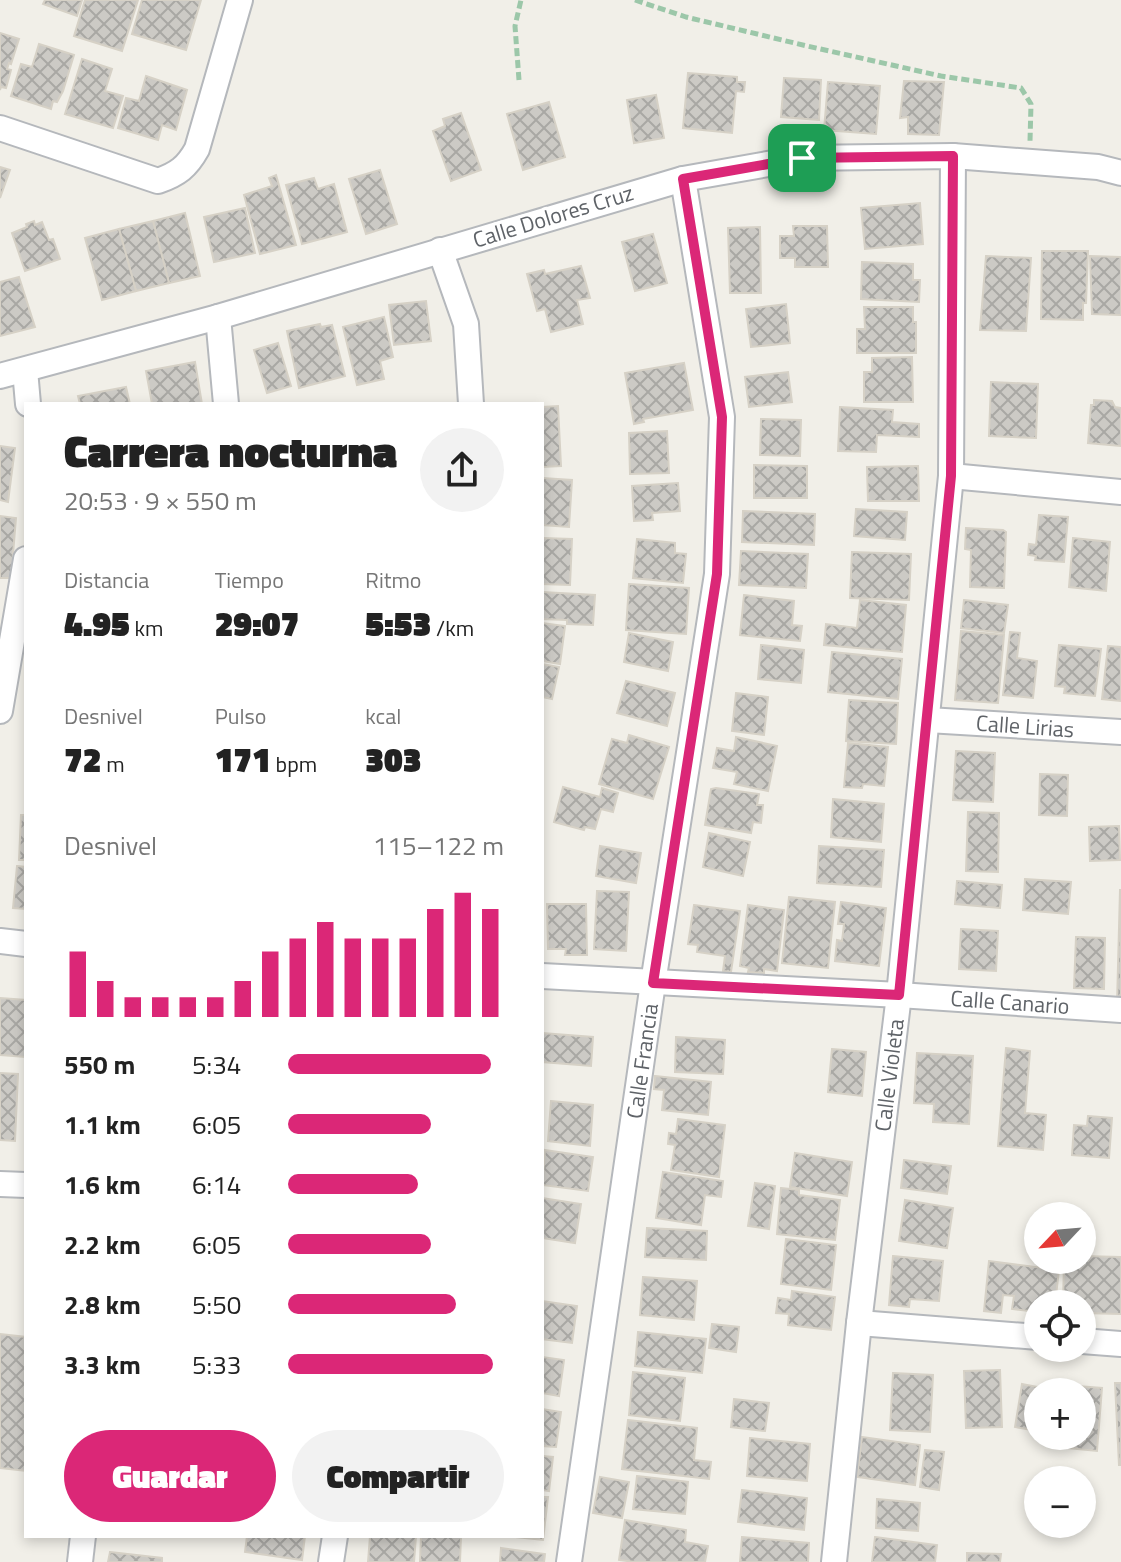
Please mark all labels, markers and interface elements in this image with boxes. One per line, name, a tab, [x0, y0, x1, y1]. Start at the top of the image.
pin	[768, 124, 836, 192]
icon: arrive	[780, 136, 824, 180]
street label: Calle Dolores Cruz	[468, 175, 638, 257]
text: Carrera nocturna	[64, 417, 397, 484]
button: share	[420, 428, 504, 512]
text: 20:53 · 9 × 550 m	[64, 481, 257, 520]
text: Distancia	[64, 563, 149, 597]
text: Tiempo	[215, 563, 284, 597]
text: Ritmo	[365, 563, 421, 597]
text: 4.95	[64, 597, 130, 649]
text: 29:07	[215, 597, 299, 649]
text: 5:53	[365, 597, 431, 649]
text: km	[130, 611, 163, 645]
text: /km	[431, 611, 474, 645]
text: Desnivel	[64, 699, 143, 733]
text: Pulso	[215, 699, 266, 733]
text: kcal	[365, 699, 401, 733]
street label: Calle Lirias	[975, 706, 1075, 746]
text: 72	[64, 733, 101, 785]
text: 171	[215, 733, 271, 785]
text: 303	[365, 733, 421, 785]
text: m	[101, 747, 125, 781]
text: bpm	[271, 747, 317, 781]
text: Desnivel	[64, 826, 157, 865]
text: 115–122 m	[373, 826, 504, 865]
street label: Calle Canario	[949, 981, 1071, 1023]
street label: Calle Francia	[617, 1001, 667, 1121]
street label: Calle Violeta	[865, 1017, 913, 1133]
text: 550 m	[64, 1045, 135, 1084]
text: 5:34	[192, 1045, 241, 1084]
text: 1.1 km	[64, 1105, 141, 1144]
text: 6:05	[192, 1105, 241, 1144]
text: 1.6 km	[64, 1165, 141, 1204]
text: 6:14	[192, 1165, 241, 1204]
north arrow	[1024, 1202, 1096, 1274]
map controls	[1024, 1202, 1096, 1538]
text: 2.2 km	[64, 1225, 141, 1264]
text: 6:05	[192, 1225, 241, 1264]
text: 2.8 km	[64, 1285, 141, 1324]
text: 5:50	[192, 1285, 241, 1324]
button: locate	[1024, 1290, 1096, 1362]
text: 3.3 km	[64, 1345, 141, 1384]
text: 5:33	[192, 1345, 241, 1384]
button: +	[1024, 1378, 1096, 1450]
button: Guardar	[64, 1430, 276, 1522]
button: Compartir	[292, 1430, 504, 1522]
button: −	[1024, 1466, 1096, 1538]

